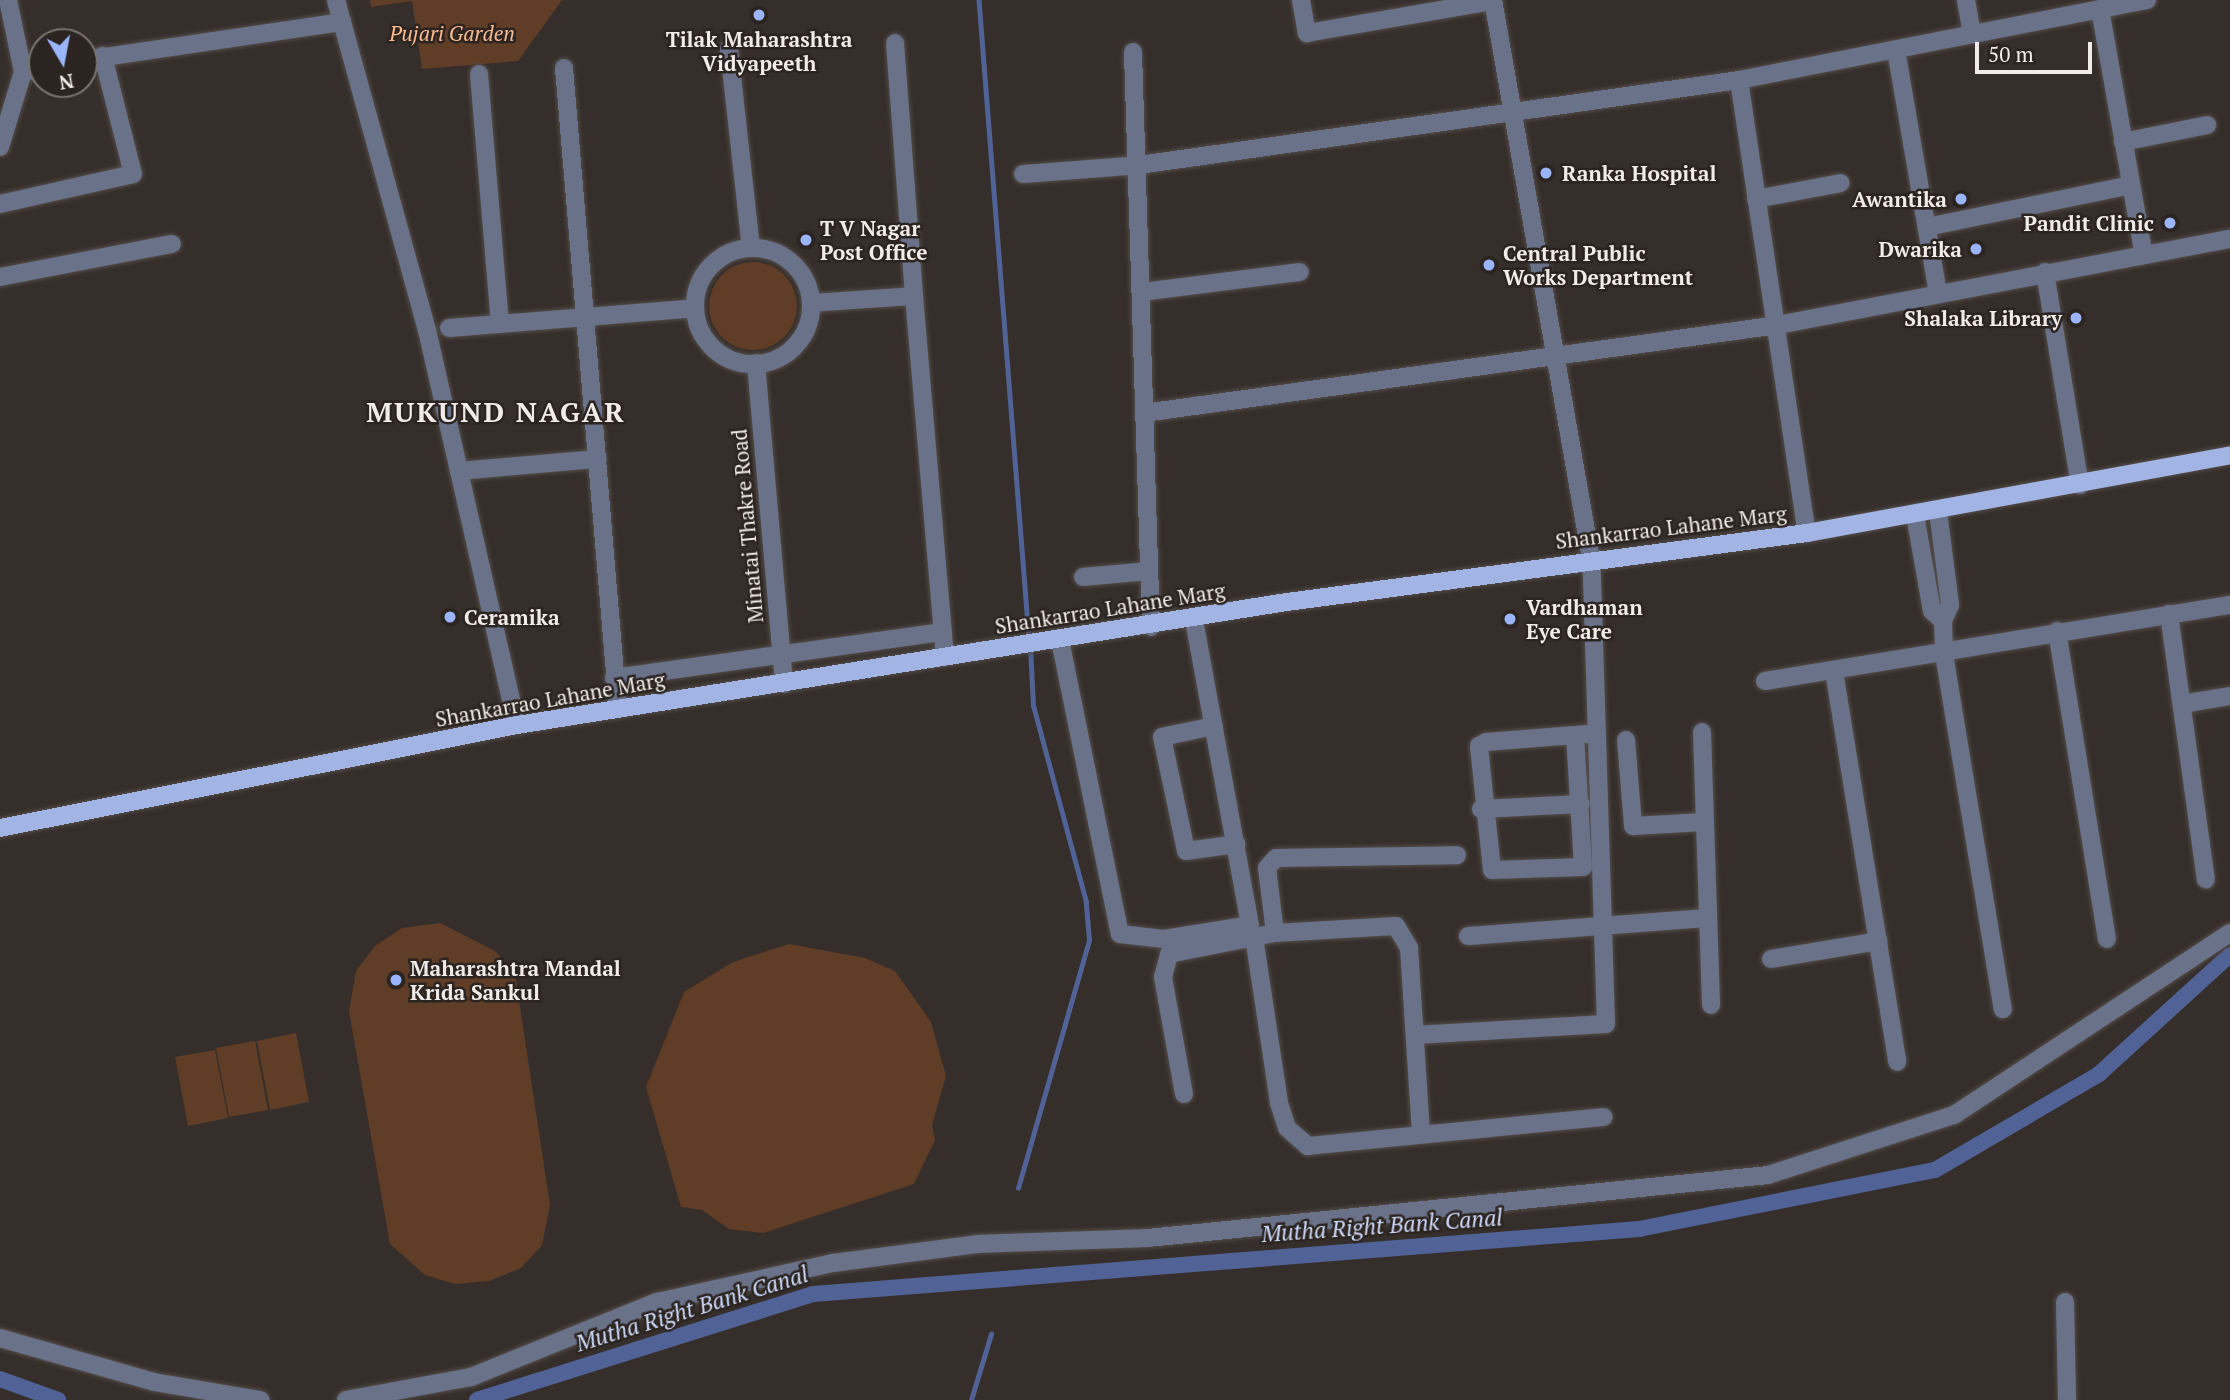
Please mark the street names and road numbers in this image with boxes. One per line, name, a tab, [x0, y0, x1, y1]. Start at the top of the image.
street label: Minatai Thakre Road	[726, 428, 768, 624]
street label: Shankarrao Lahane Marg	[1554, 500, 1788, 554]
street label: Shankarrao Lahane Marg	[993, 577, 1227, 639]
street label: Shankarrao Lahane Marg	[433, 666, 667, 732]

